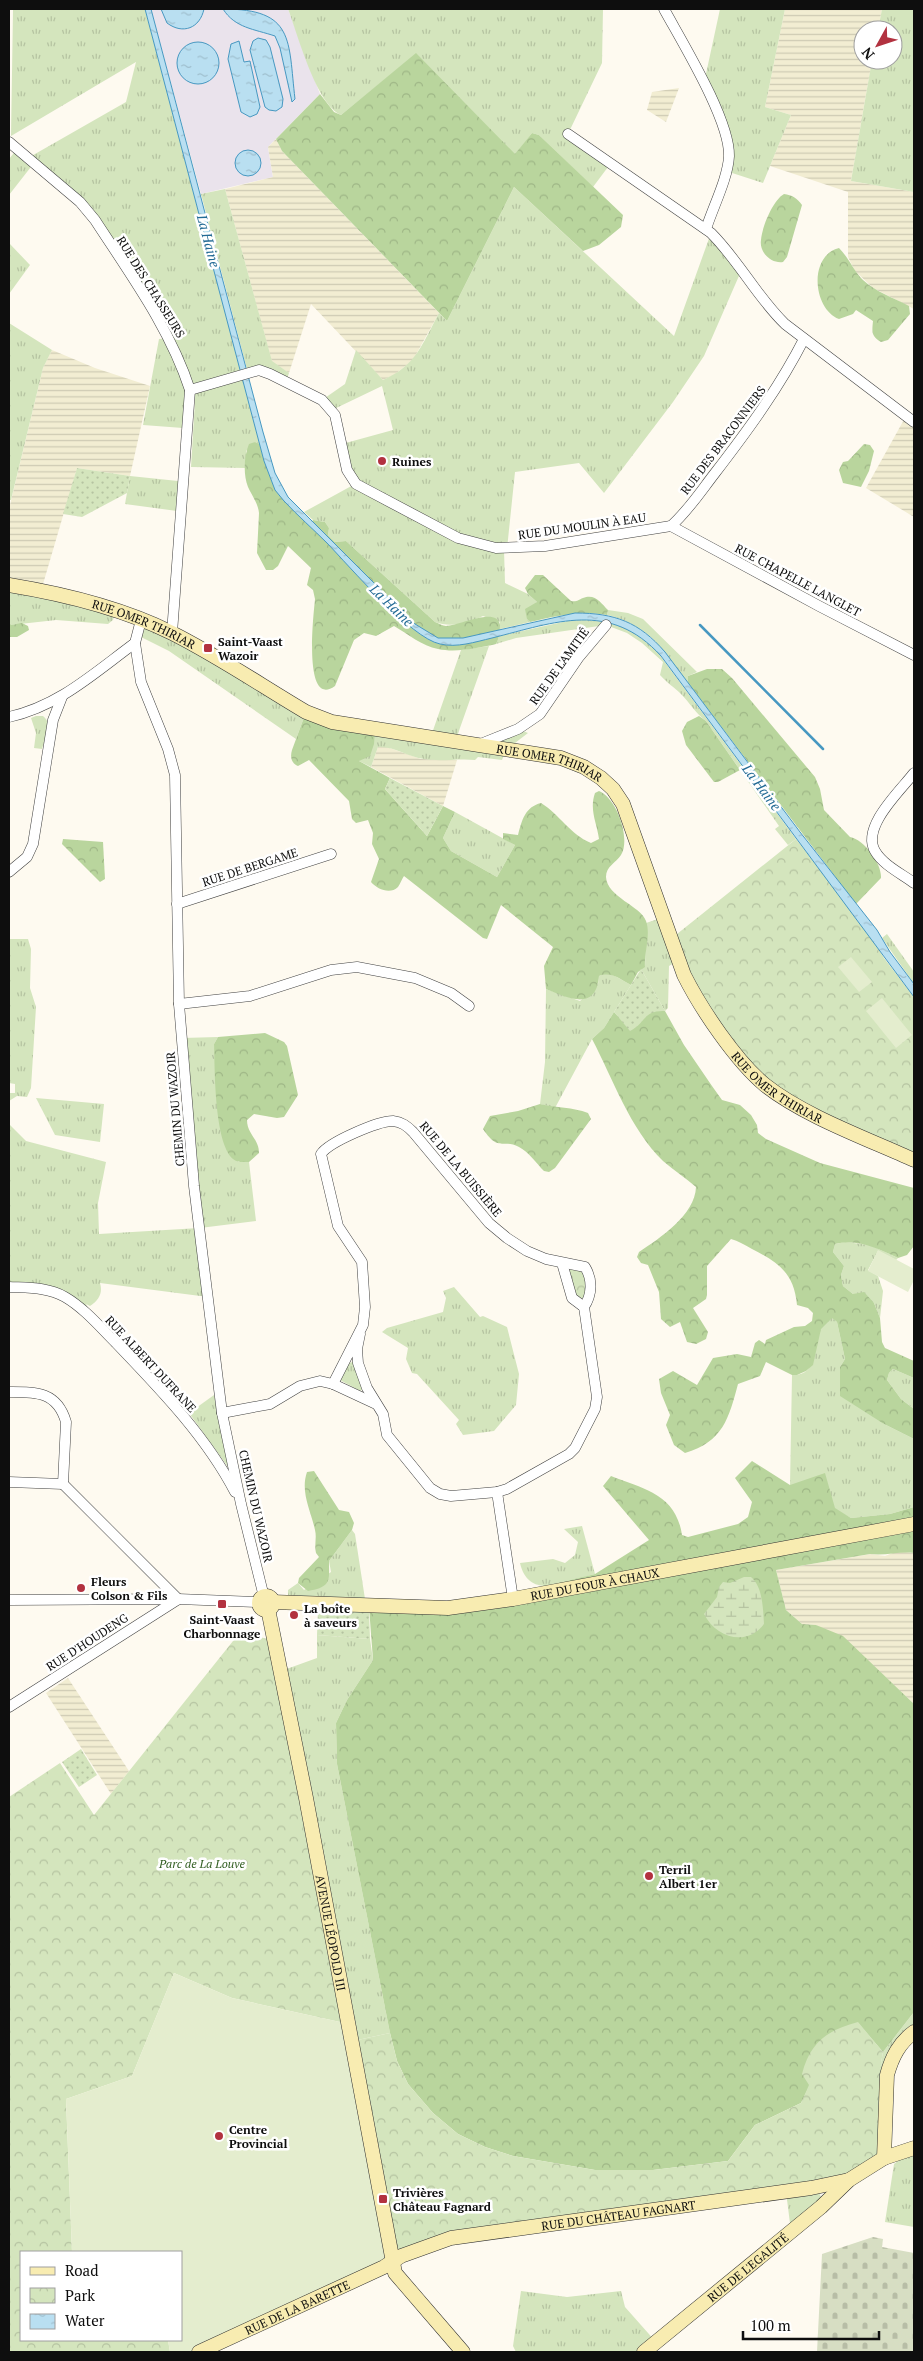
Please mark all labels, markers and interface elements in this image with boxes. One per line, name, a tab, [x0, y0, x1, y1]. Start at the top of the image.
north arrow	[853, 20, 903, 70]
text: N	[857, 43, 878, 64]
water label: La Haine	[193, 212, 225, 270]
street label: RUE DES CHASSEURS	[114, 233, 188, 341]
street label: RUE DES BRACONNIERS	[677, 383, 769, 497]
place label: Ruines	[392, 454, 432, 469]
marker: Ruines	[376, 455, 388, 467]
street label: RUE DU MOULIN À EAU	[517, 510, 647, 542]
street label: RUE CHAPELLE LANGLET	[733, 540, 864, 620]
water label: La Haine	[365, 579, 418, 631]
street label: RUE OMER THIRIAR	[91, 596, 199, 652]
street label: RUE DE L'AMITIÉ	[526, 624, 592, 708]
place label: Saint-Vaast Wazoir	[218, 634, 283, 663]
marker: Saint-Vaast Wazoir	[202, 642, 214, 654]
street label: RUE OMER THIRIAR	[495, 740, 606, 785]
water label: La Haine	[738, 759, 786, 815]
street label: RUE DE BERGAME	[200, 844, 300, 890]
street label: RUE OMER THIRIAR	[729, 1048, 825, 1126]
street label: CHEMIN DU WAZOIR	[162, 1051, 187, 1167]
street label: RUE DE LA BUISSIÈRE	[417, 1118, 505, 1220]
street label: RUE ALBERT DUFRANE	[102, 1313, 200, 1415]
street label: CHEMIN DU WAZOIR	[236, 1448, 276, 1564]
street label: RUE DU FOUR À CHAUX	[529, 1564, 660, 1603]
place label: Fleurs Colson & Fils	[91, 1574, 168, 1603]
marker: Fleurs Colson & Fils	[75, 1582, 87, 1594]
marker: Saint-Vaast Charbonnage	[216, 1598, 228, 1610]
place label: La boîte à saveurs	[304, 1601, 357, 1630]
marker: La boîte à saveurs	[288, 1609, 300, 1621]
street label: RUE D'HOUDENG	[43, 1610, 131, 1674]
place label: Saint-Vaast Charbonnage	[184, 1612, 261, 1641]
park label: Parc de La Louve	[158, 1856, 246, 1871]
place label: Terril Albert 1er	[659, 1862, 718, 1891]
marker: Terril Albert 1er	[643, 1870, 655, 1882]
street label: AVENUE LÉOPOLD III	[313, 1873, 350, 1992]
place label: Centre Provincial	[229, 2122, 287, 2151]
marker: Centre Provincial	[213, 2130, 225, 2142]
place label: Trivières Château Fagnard	[393, 2185, 492, 2214]
marker: Trivières Château Fagnard	[377, 2193, 389, 2205]
street label: RUE DU CHÂTEAU FAGNART	[540, 2197, 697, 2233]
street label: RUE DE L'EGALITÉ	[704, 2229, 791, 2305]
legend	[20, 2251, 182, 2341]
text: Road	[65, 2260, 98, 2280]
street label: RUE DE LA BARETTE	[242, 2276, 352, 2337]
text: Park	[65, 2285, 95, 2305]
scale bar	[743, 2308, 879, 2340]
text: Water	[65, 2310, 105, 2330]
text: 100 m	[750, 2315, 791, 2335]

